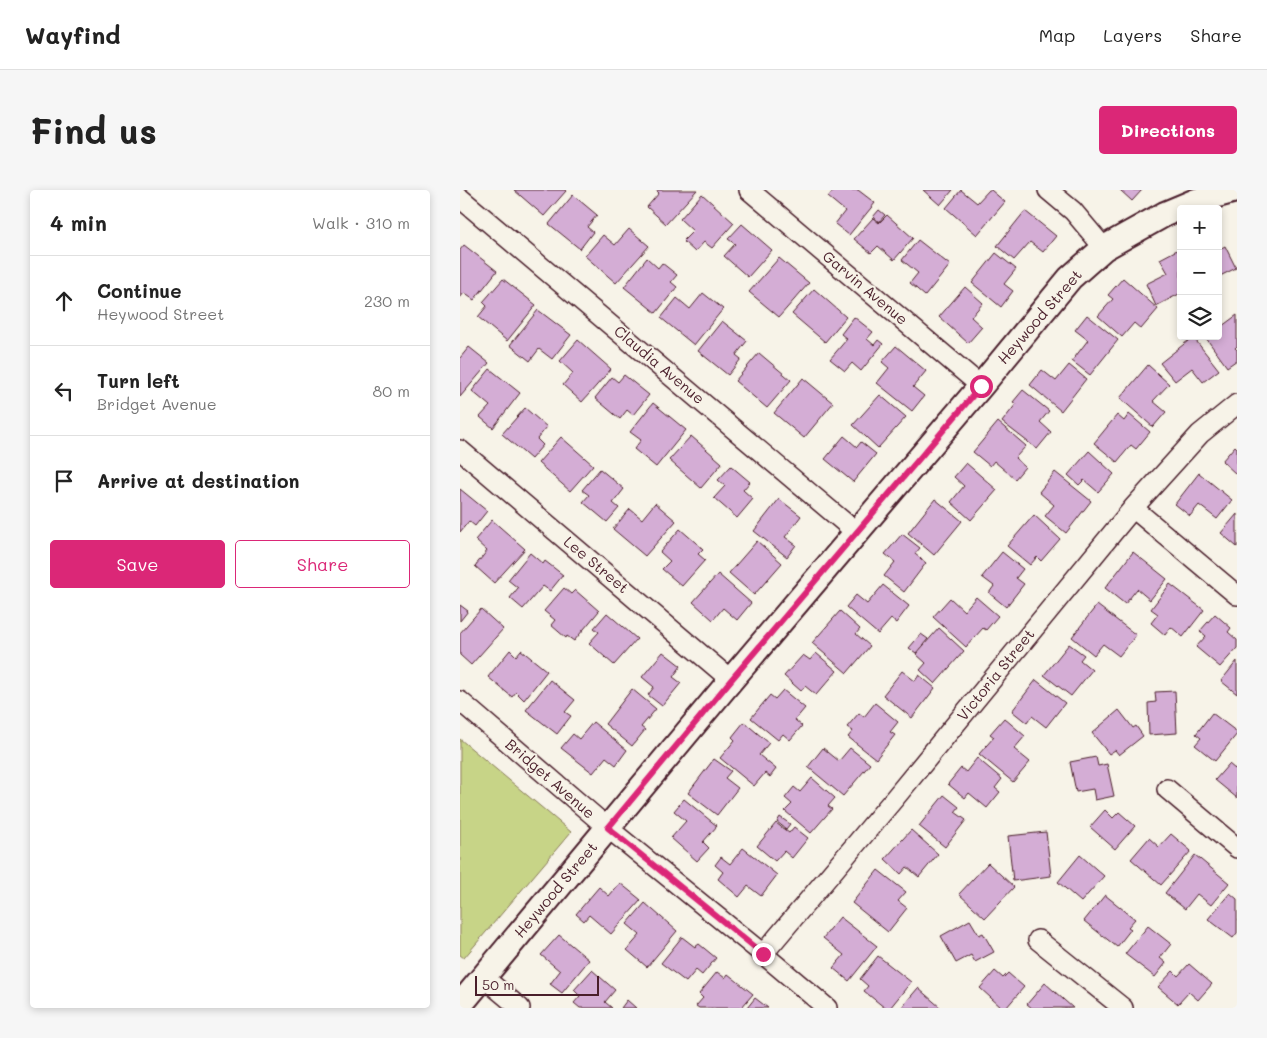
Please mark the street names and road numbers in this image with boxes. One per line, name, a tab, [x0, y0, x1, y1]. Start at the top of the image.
street label: Garvin Avenue	[819, 246, 912, 329]
street label: Heywood Street	[993, 265, 1086, 368]
street label: Claudia Avenue	[610, 321, 709, 408]
street label: Lee Street	[560, 531, 633, 597]
street label: Victoria Street	[952, 624, 1038, 724]
street label: Bridget Avenue	[502, 734, 600, 823]
street label: Heywood Street	[509, 837, 601, 941]

